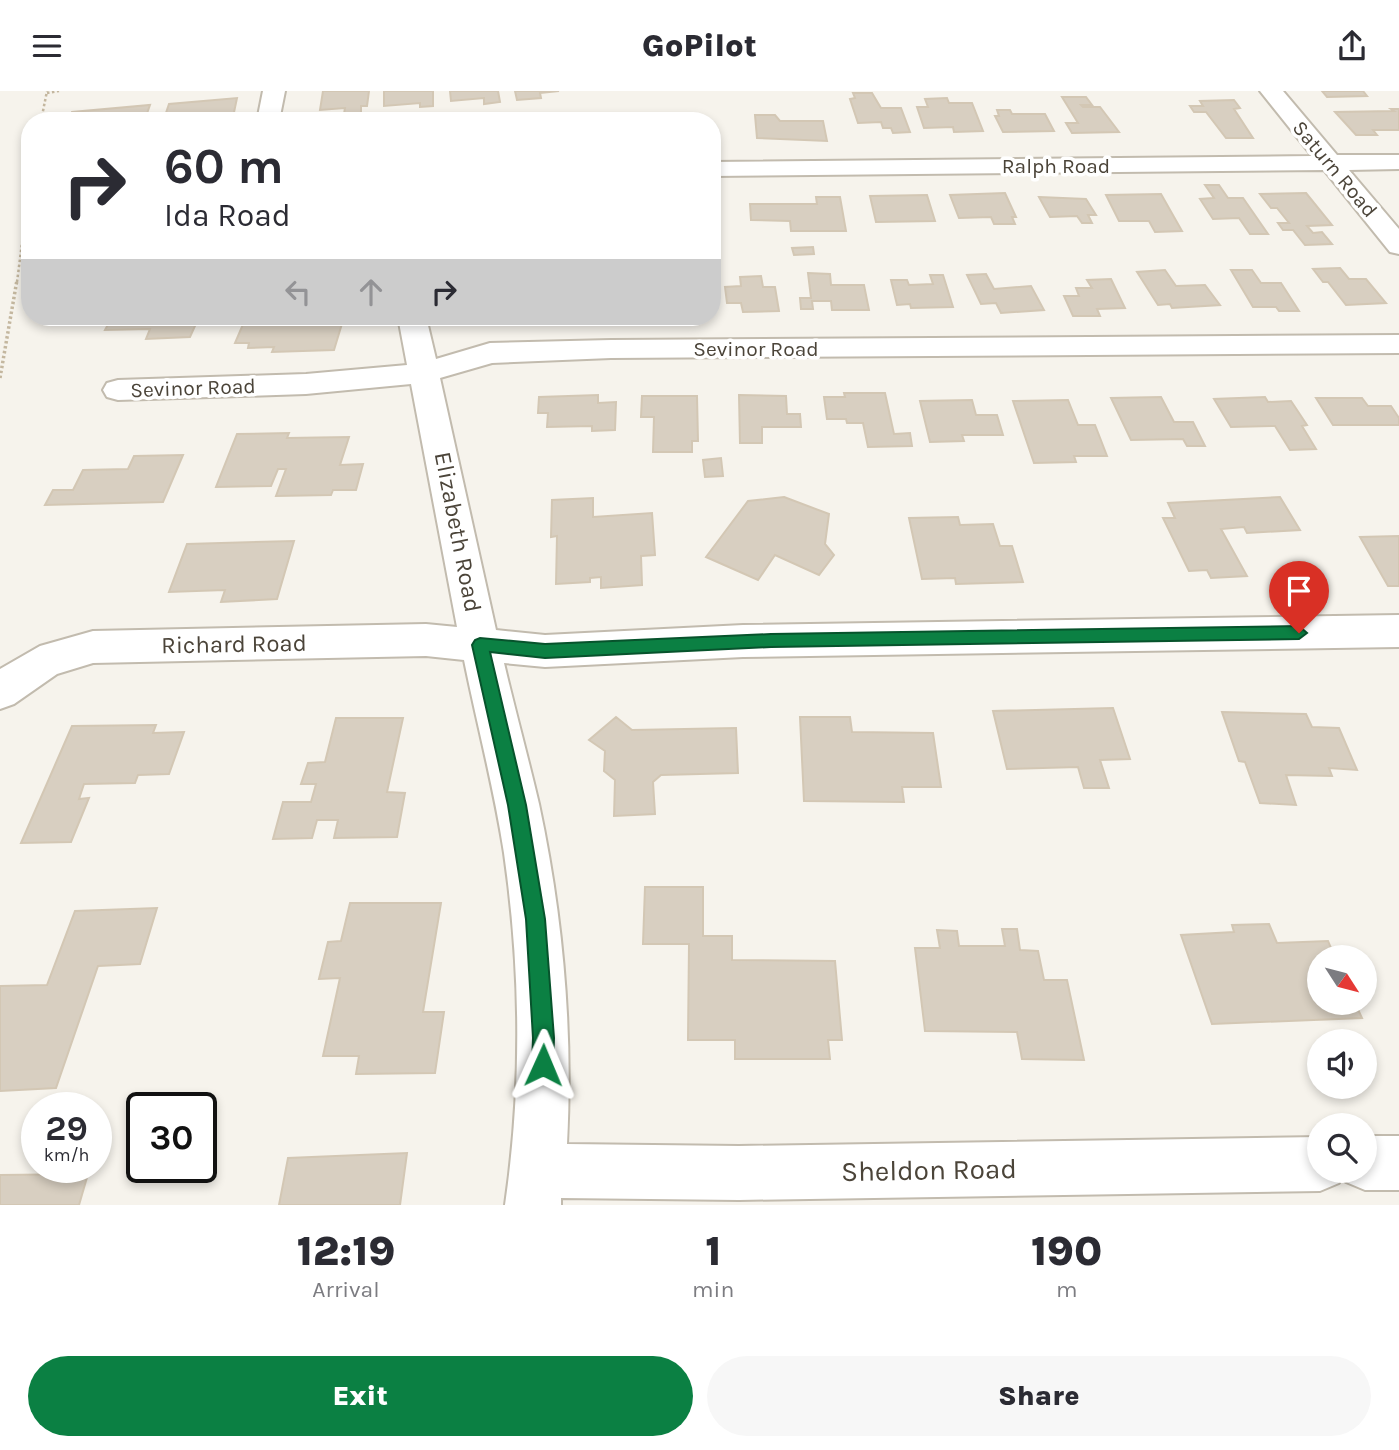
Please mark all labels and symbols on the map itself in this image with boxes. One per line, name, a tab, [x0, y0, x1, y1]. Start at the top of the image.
street label: Saturn Road	[1288, 116, 1382, 222]
street label: Ralph Road	[1002, 154, 1110, 178]
street label: Sevinor Road	[693, 337, 819, 361]
street label: Sevinor Road	[130, 374, 256, 402]
street label: Elizabeth Road	[429, 449, 487, 615]
pin	[1269, 561, 1329, 633]
street label: Richard Road	[161, 629, 307, 659]
north arrow	[1307, 945, 1377, 1015]
position arrow	[506, 1028, 580, 1102]
speed limit sign: 30	[126, 1092, 217, 1183]
street label: Sheldon Road	[841, 1152, 1017, 1188]

